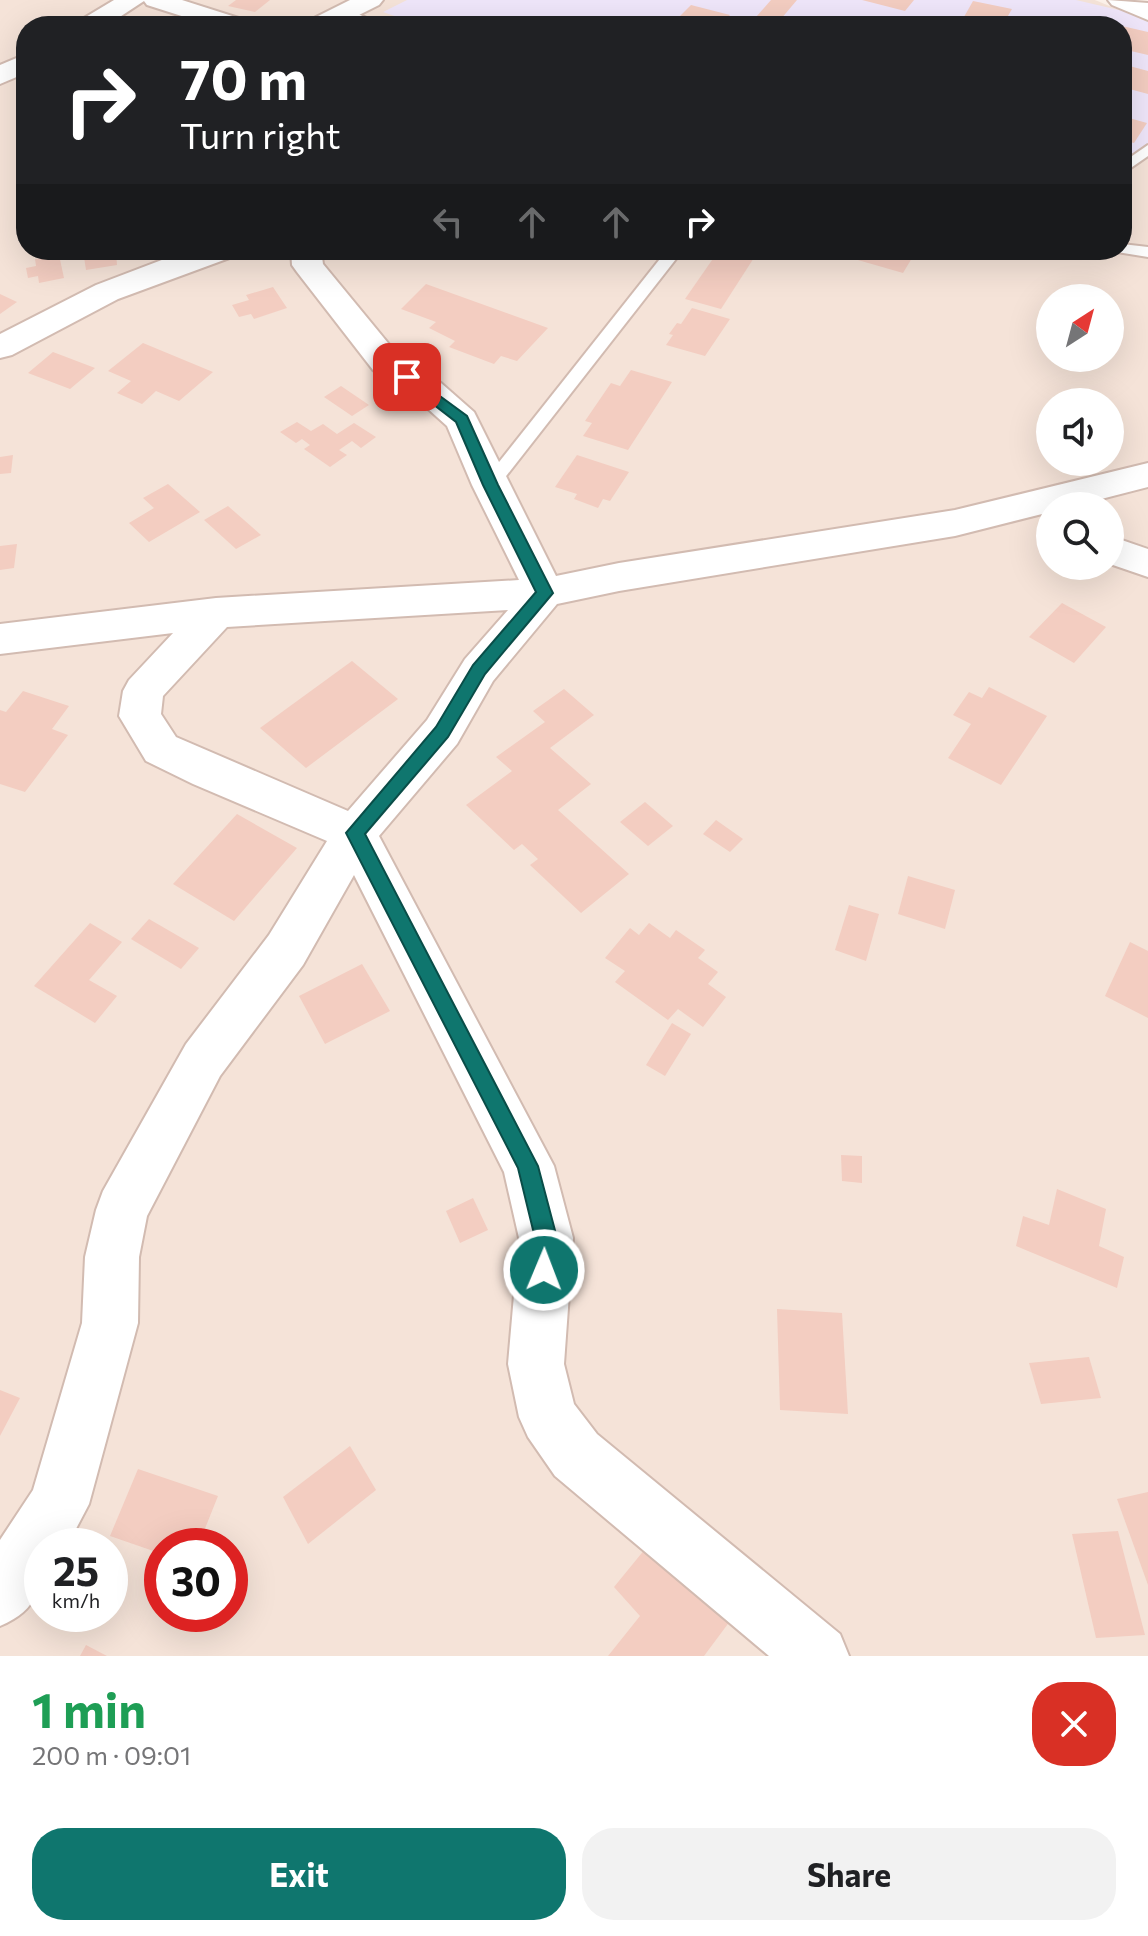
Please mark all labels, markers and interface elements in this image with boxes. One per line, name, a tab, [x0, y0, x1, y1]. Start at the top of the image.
text: 70 m	[180, 43, 307, 112]
icon: right	[48, 48, 152, 152]
text: Turn right	[180, 112, 341, 156]
icon: left	[426, 200, 470, 244]
icon: ahead	[510, 200, 554, 244]
icon: ahead	[594, 200, 638, 244]
icon: right	[678, 200, 722, 244]
north arrow	[1036, 284, 1124, 372]
map controls	[1036, 284, 1124, 580]
pin	[373, 343, 441, 411]
icon: arrive	[385, 355, 429, 399]
button: sound	[1036, 388, 1124, 476]
button: search	[1036, 492, 1124, 580]
position arrow	[502, 1228, 586, 1312]
speed limit sign: 30	[144, 1528, 248, 1632]
text: 25	[53, 1545, 99, 1594]
text: km/h	[52, 1588, 100, 1612]
text: 1 min	[32, 1679, 146, 1738]
button: close	[1032, 1682, 1116, 1766]
text: 200 m · 09:01	[32, 1739, 191, 1770]
button: Exit	[32, 1828, 566, 1920]
button: Share	[582, 1828, 1116, 1920]

